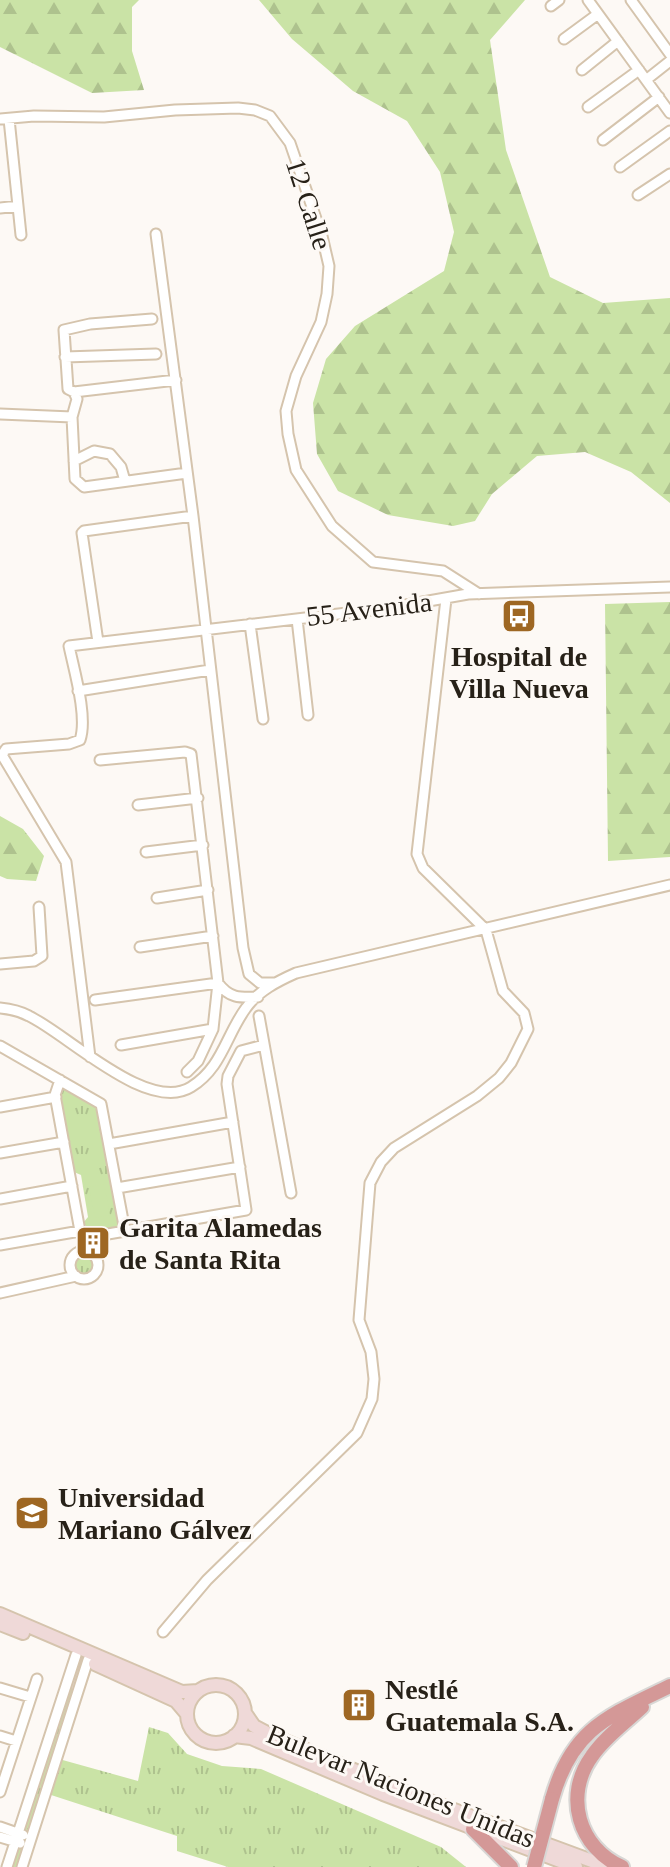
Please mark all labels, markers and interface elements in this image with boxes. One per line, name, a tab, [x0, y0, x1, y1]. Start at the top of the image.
street label: 12 Calle	[280, 154, 338, 254]
street label: 55 Avenida	[304, 586, 434, 632]
bus stop icon: Hospital de Villa Nueva	[500, 597, 538, 635]
place label: Hospital de Villa Nueva	[449, 641, 589, 704]
place label: Garita Alamedas de Santa Rita	[119, 1212, 322, 1275]
building icon: Garita Alamedas de Santa Rita	[74, 1224, 112, 1262]
place label: Universidad Mariano Gálvez	[58, 1482, 252, 1545]
school or university icon: Universidad Mariano Gálvez	[13, 1494, 51, 1532]
place label: Nestlé Guatemala S.A.	[385, 1674, 574, 1737]
building icon: Nestlé Guatemala S.A.	[340, 1686, 378, 1724]
street label: Bulevar Naciones Unidas	[263, 1718, 539, 1854]

